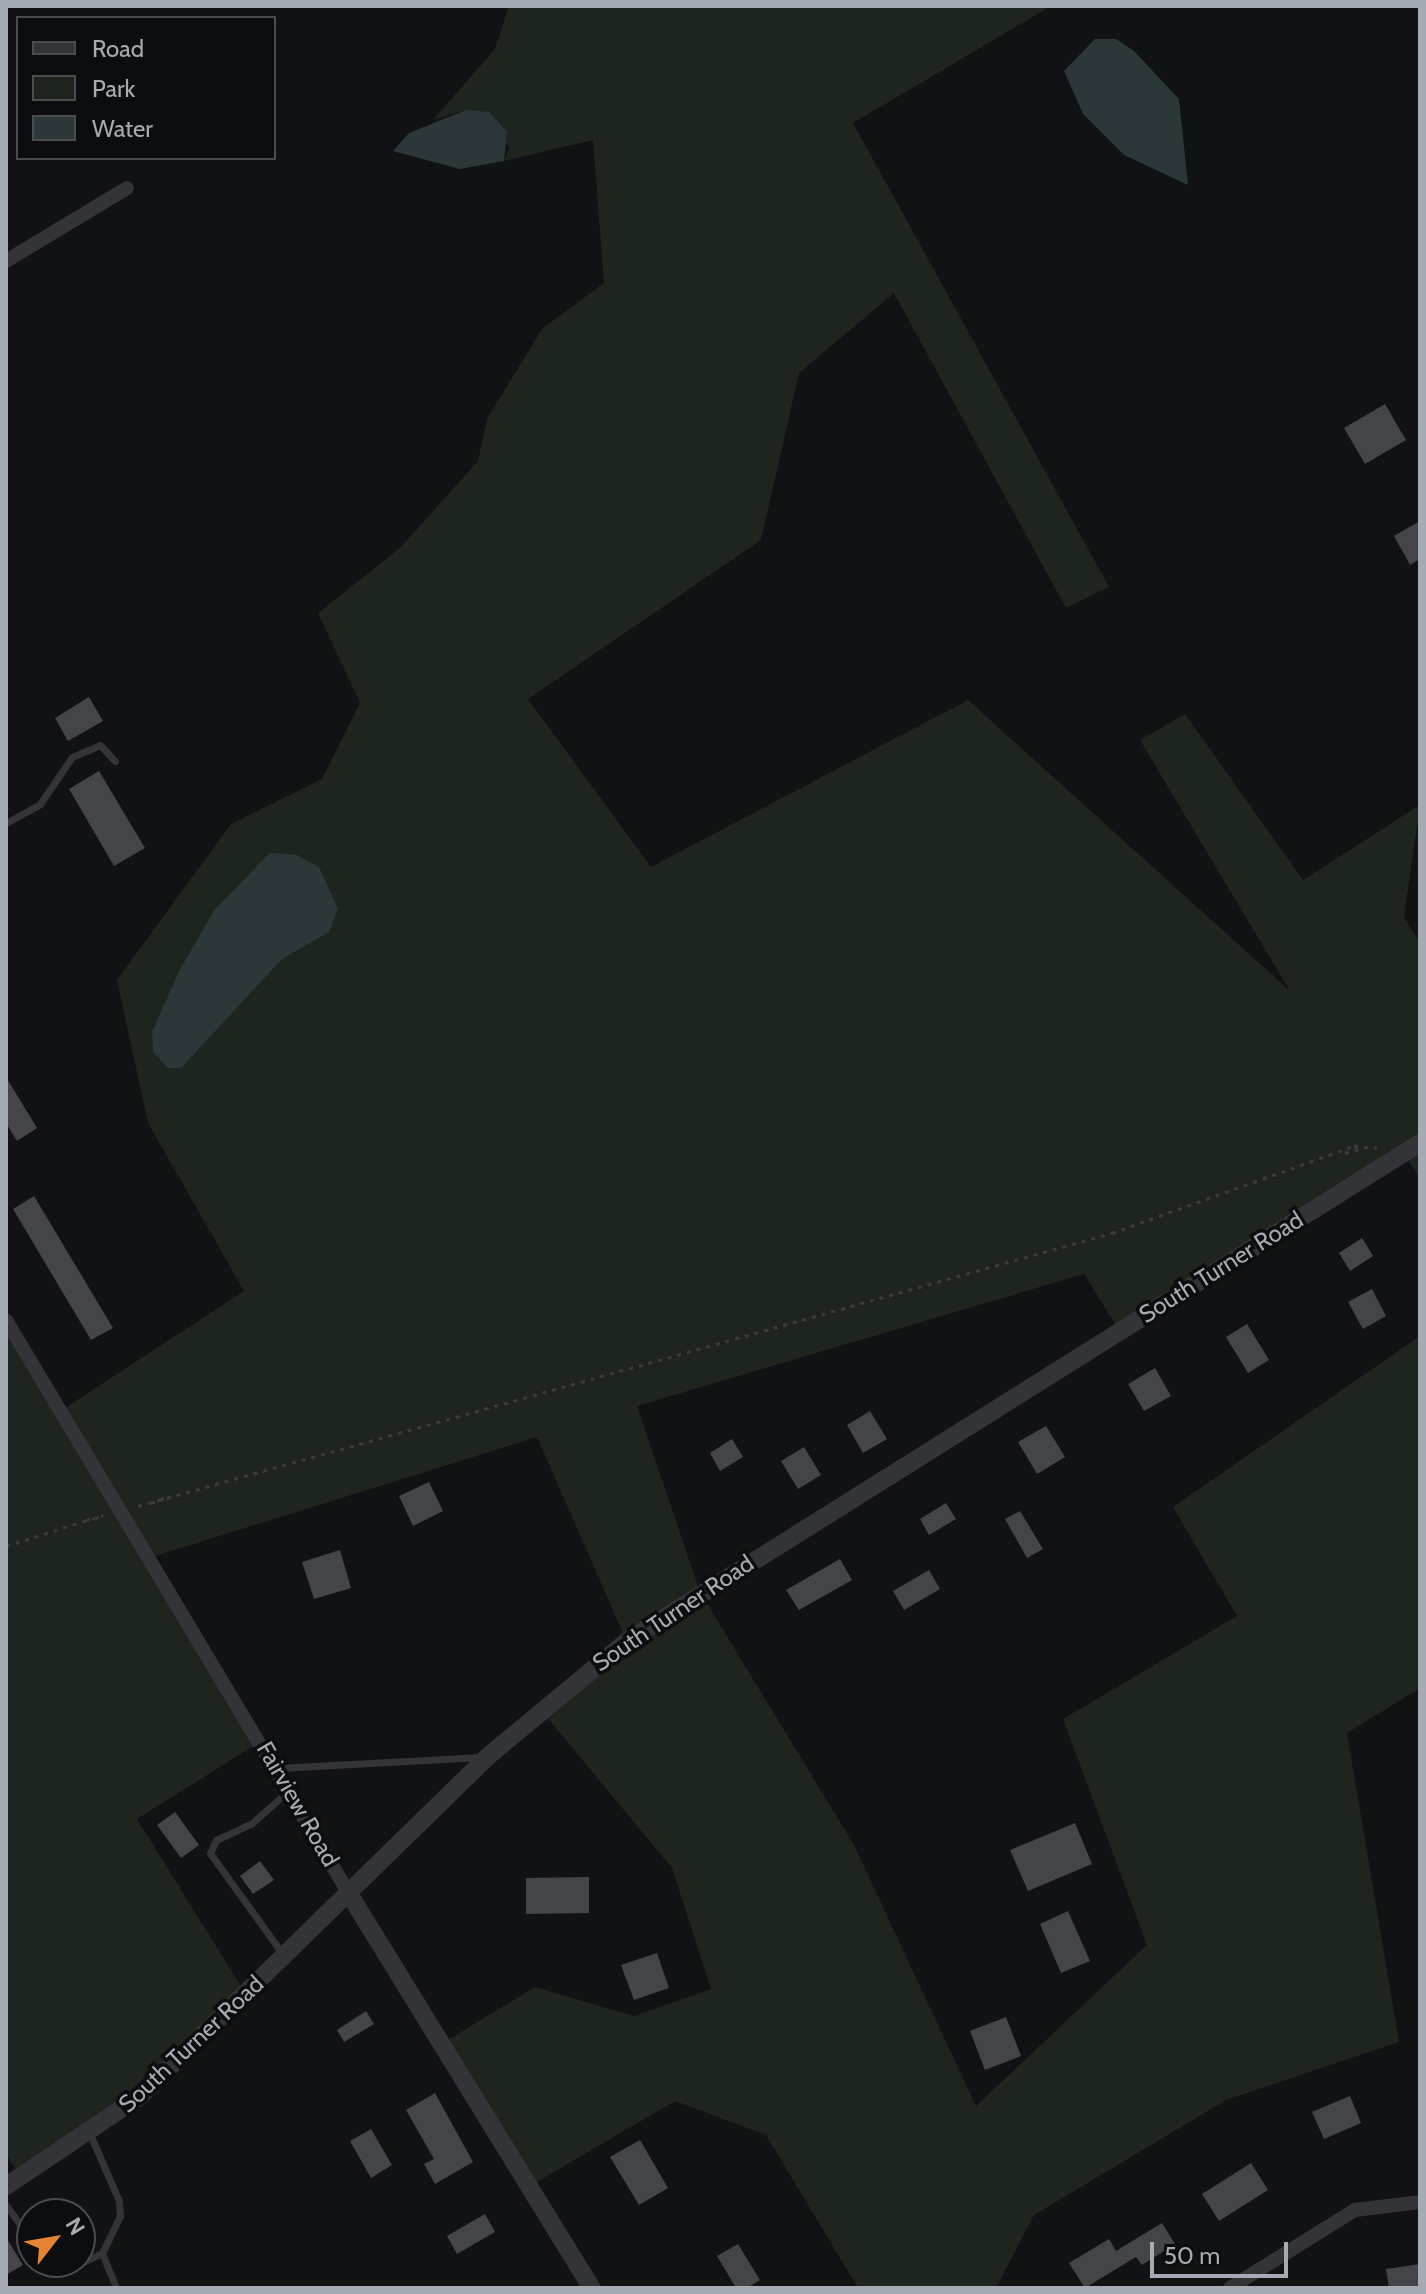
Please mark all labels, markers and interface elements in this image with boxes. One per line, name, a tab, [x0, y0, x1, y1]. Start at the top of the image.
legend	[16, 16, 276, 160]
text: Road	[92, 34, 144, 63]
text: Park	[92, 74, 135, 103]
text: Water	[92, 114, 153, 143]
street label: South Turner Road	[1134, 1205, 1308, 1329]
street label: South Turner Road	[587, 1549, 759, 1677]
street label: Fairview Road	[251, 1736, 345, 1872]
street label: South Turner Road	[112, 1969, 270, 2119]
north arrow	[16, 2198, 96, 2278]
text: N	[60, 2213, 91, 2240]
scale bar	[1154, 2226, 1292, 2276]
text: 50 m	[1164, 2241, 1220, 2270]

